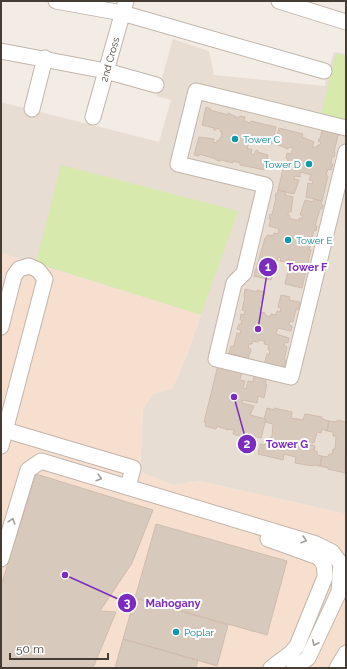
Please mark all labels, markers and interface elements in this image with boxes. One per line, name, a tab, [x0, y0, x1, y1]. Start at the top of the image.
street label: 2nd Cross	[98, 36, 121, 83]
marker: Tower C	[230, 134, 240, 144]
place label: Tower C	[243, 134, 280, 145]
place label: Tower D	[263, 159, 301, 170]
marker: Tower D	[304, 159, 314, 169]
marker: Tower E	[283, 235, 293, 245]
place label: Tower E	[296, 235, 332, 246]
callout: Tower F	[258, 256, 335, 279]
text: 1	[265, 260, 271, 274]
text: Tower F	[287, 261, 328, 274]
callout: Tower G	[237, 433, 316, 456]
text: 2	[244, 437, 251, 451]
text: Tower G	[266, 438, 308, 451]
one-way arrow	[95, 473, 102, 482]
one-way arrow	[7, 518, 16, 525]
one-way arrow	[300, 535, 307, 544]
callout: Mahogany	[117, 592, 208, 615]
text: 3	[124, 596, 131, 610]
text: Mahogany	[146, 597, 200, 610]
marker: Poplar	[171, 627, 181, 637]
place label: Poplar	[184, 627, 214, 638]
scale bar	[10, 635, 108, 661]
one-way arrow	[312, 639, 320, 647]
text: 50 m	[16, 642, 44, 656]

